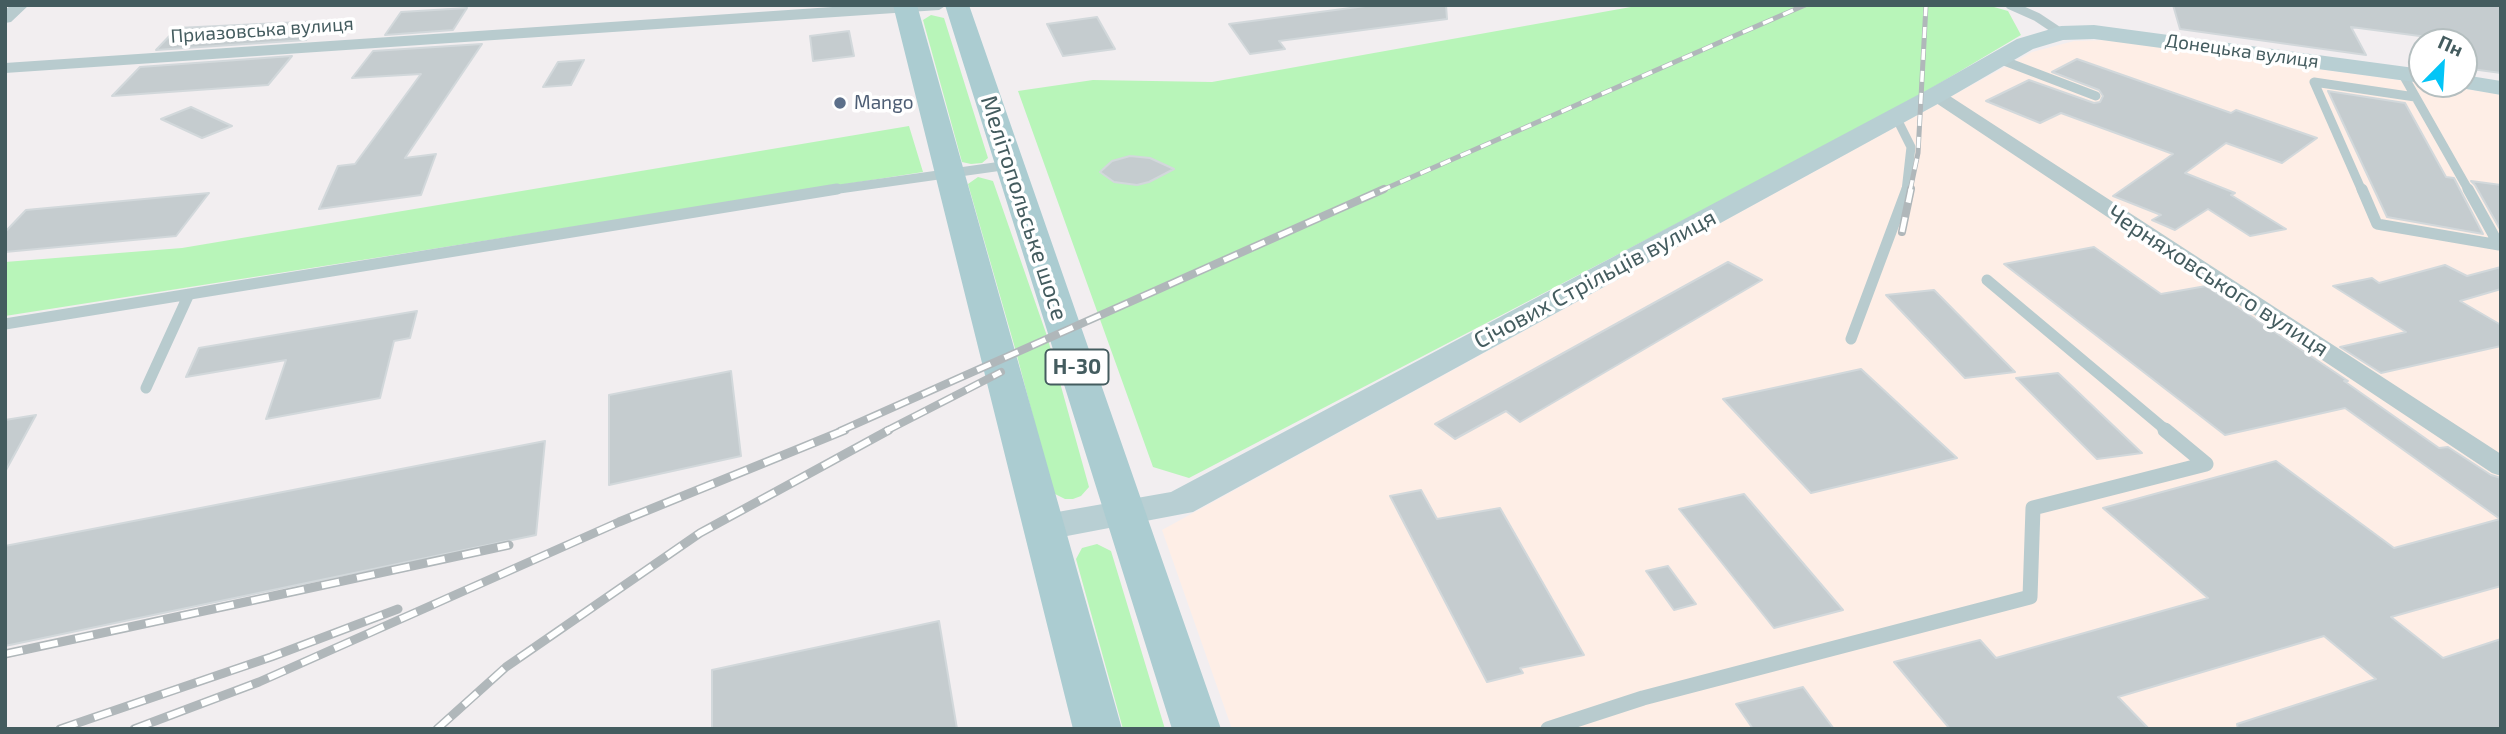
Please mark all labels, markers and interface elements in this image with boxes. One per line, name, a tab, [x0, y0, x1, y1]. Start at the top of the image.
street label: Приазовська вулиця	[170, 12, 354, 48]
north arrow	[2408, 28, 2478, 98]
street label: Донецька вулиця	[2164, 29, 2320, 73]
text: Пн	[2435, 30, 2467, 61]
place label: Mango	[854, 92, 913, 114]
street label: Мелітопольське шосе	[975, 92, 1073, 324]
marker: Mango	[832, 95, 848, 111]
street label: Черняховського вулиця	[2102, 199, 2334, 363]
street label: Січових Стрільців вулиця	[1469, 203, 1721, 355]
road number: Н-30	[1046, 350, 1108, 384]

